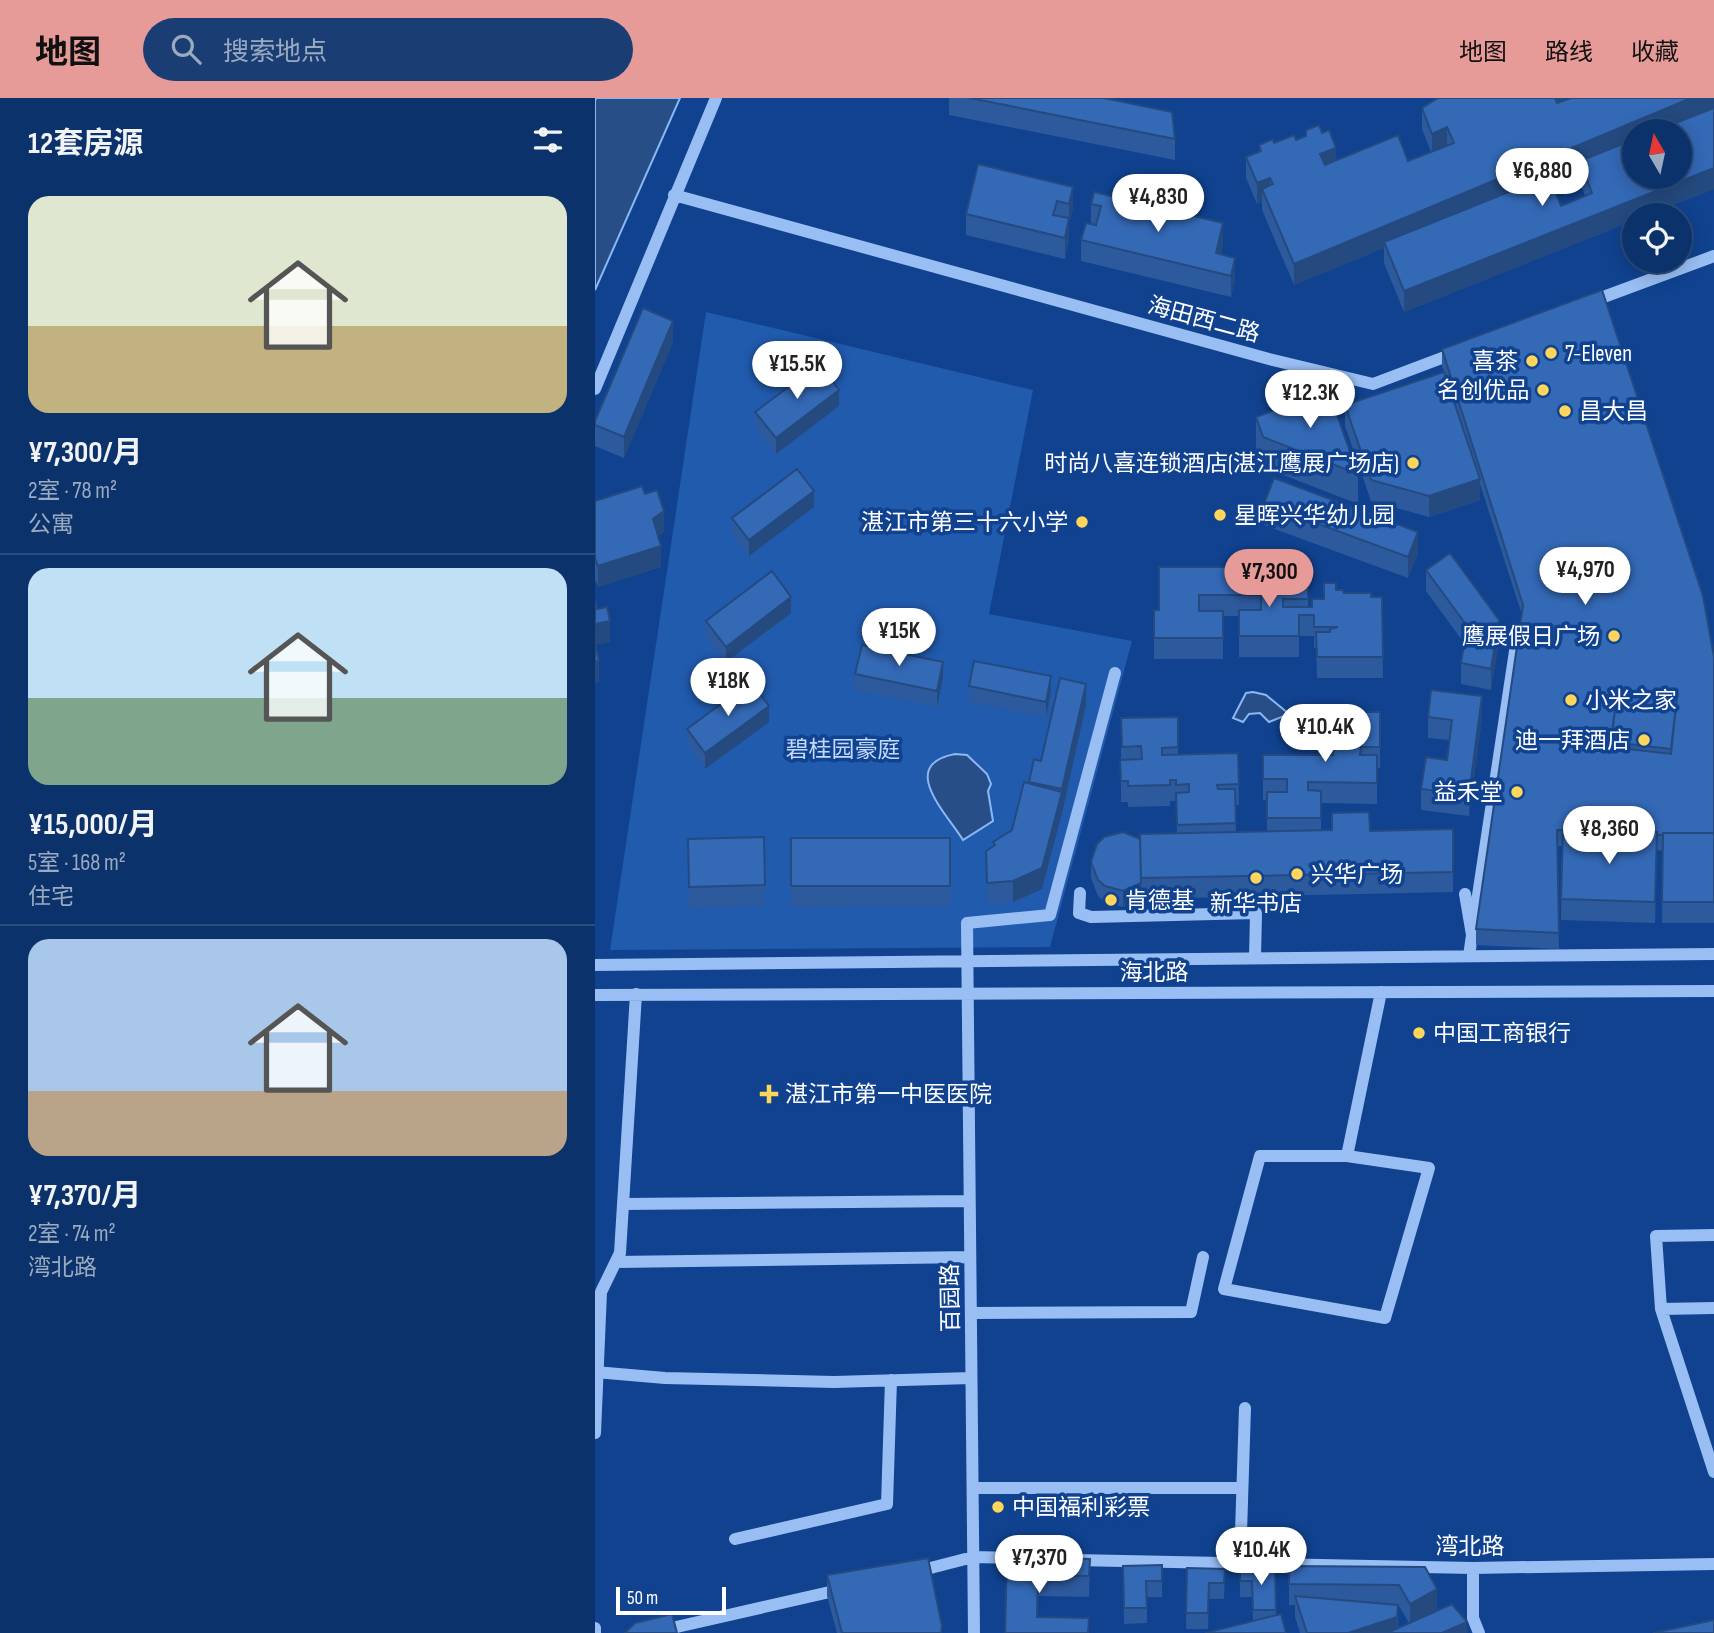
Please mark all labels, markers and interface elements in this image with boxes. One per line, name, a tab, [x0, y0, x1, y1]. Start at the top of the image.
search box	[143, 18, 633, 81]
icon: search	[167, 30, 205, 68]
text: 地图	[35, 33, 101, 73]
text: 搜索地点	[223, 37, 327, 68]
text: 地图	[1459, 38, 1507, 67]
text: 路线	[1545, 38, 1593, 67]
text: 收藏	[1631, 38, 1679, 67]
north arrow	[1622, 119, 1692, 189]
map controls	[1622, 119, 1692, 273]
icon: filters	[529, 121, 567, 159]
text: 12套房源	[28, 126, 143, 162]
pin: ¥6,880	[1485, 148, 1599, 208]
text: ¥6,880	[1512, 157, 1572, 185]
pin: ¥4,830	[1101, 174, 1215, 234]
text: ¥4,830	[1128, 183, 1188, 211]
button: locate	[1622, 203, 1692, 273]
icon: home	[235, 242, 361, 368]
street label: 海田西二路	[1145, 292, 1263, 348]
place label: 7-Eleven	[1565, 340, 1632, 368]
pin: ¥15.5K	[740, 342, 854, 401]
marker: 7-Eleven	[1543, 345, 1559, 361]
place label: 喜茶	[1472, 348, 1518, 376]
text: ¥15.5K	[768, 350, 826, 378]
marker: 喜茶	[1524, 353, 1540, 369]
pin: ¥12.3K	[1253, 370, 1367, 430]
place label: 名创优品	[1437, 377, 1529, 405]
text: ¥12.3K	[1281, 379, 1339, 407]
marker: 名创优品	[1535, 382, 1551, 398]
place label: 昌大昌	[1579, 398, 1648, 426]
marker: 昌大昌	[1557, 403, 1573, 419]
text: ¥7,300/月	[28, 435, 142, 471]
place label: 时尚八喜连锁酒店(湛江鹰展广场店)	[1044, 450, 1399, 478]
marker: 时尚八喜连锁酒店(湛江鹰展广场店)	[1405, 455, 1421, 471]
text: 2室 · 78 m²	[28, 477, 117, 505]
place label: 星晖兴华幼儿园	[1234, 502, 1395, 530]
marker: 星晖兴华幼儿园	[1212, 507, 1228, 523]
place label: 湛江市第三十六小学	[861, 509, 1068, 537]
text: 公寓	[28, 511, 74, 539]
marker: 湛江市第三十六小学	[1074, 514, 1090, 530]
pin: ¥4,970	[1528, 547, 1642, 607]
pin: ¥7,300	[1212, 550, 1326, 609]
text: ¥4,970	[1555, 556, 1615, 584]
text: ¥7,300	[1240, 558, 1298, 586]
pin: ¥15K	[858, 608, 940, 668]
icon: home	[235, 614, 361, 740]
text: ¥15K	[878, 617, 920, 645]
place label: 鹰展假日广场	[1462, 623, 1600, 651]
marker: 鹰展假日广场	[1606, 628, 1622, 644]
pin: ¥18K	[687, 658, 769, 718]
text: ¥18K	[706, 667, 750, 695]
place label: 小米之家	[1585, 687, 1677, 715]
marker: 小米之家	[1563, 692, 1579, 708]
pin: ¥10.4K	[1268, 704, 1382, 764]
text: ¥10.4K	[1296, 713, 1354, 741]
place label: 迪一拜酒店	[1515, 727, 1630, 755]
marker: 迪一拜酒店	[1636, 732, 1652, 748]
park label: 碧桂园豪庭	[786, 736, 901, 764]
place label: 益禾堂	[1434, 779, 1503, 807]
marker: 益禾堂	[1509, 784, 1525, 800]
pin: ¥8,360	[1552, 806, 1666, 866]
text: ¥15,000/月	[28, 807, 158, 843]
text: ¥8,360	[1579, 815, 1639, 843]
text: 5室 · 168 m²	[28, 849, 126, 877]
place label: 兴华广场	[1311, 861, 1403, 889]
marker: 兴华广场	[1289, 866, 1305, 882]
marker: 新华书店	[1248, 870, 1264, 886]
text: 住宅	[28, 883, 74, 911]
place label: 肯德基	[1125, 887, 1194, 915]
place label: 新华书店	[1210, 890, 1302, 918]
marker: 肯德基	[1103, 892, 1119, 908]
street label: 海北路	[1120, 959, 1189, 987]
icon: home	[235, 985, 361, 1111]
place label: 中国工商银行	[1433, 1020, 1571, 1048]
marker: 中国工商银行	[1411, 1025, 1427, 1041]
place label: 湛江市第一中医医院	[785, 1081, 992, 1109]
marker: 湛江市第一中医医院	[759, 1084, 779, 1104]
text: ¥7,370/月	[28, 1178, 141, 1214]
text: 2室 · 74 m²	[28, 1220, 116, 1248]
text: 湾北路	[28, 1254, 97, 1282]
street label: 百园路	[936, 1263, 966, 1333]
place label: 中国福利彩票	[1012, 1494, 1150, 1522]
marker: 中国福利彩票	[990, 1499, 1006, 1515]
pin: ¥10.4K	[1204, 1528, 1318, 1587]
street label: 湾北路	[1436, 1533, 1505, 1561]
pin: ¥7,370	[982, 1536, 1096, 1595]
text: ¥10.4K	[1232, 1536, 1290, 1564]
text: ¥7,370	[1011, 1544, 1067, 1572]
scale bar	[616, 1584, 726, 1616]
text: 50 m	[627, 1587, 658, 1610]

